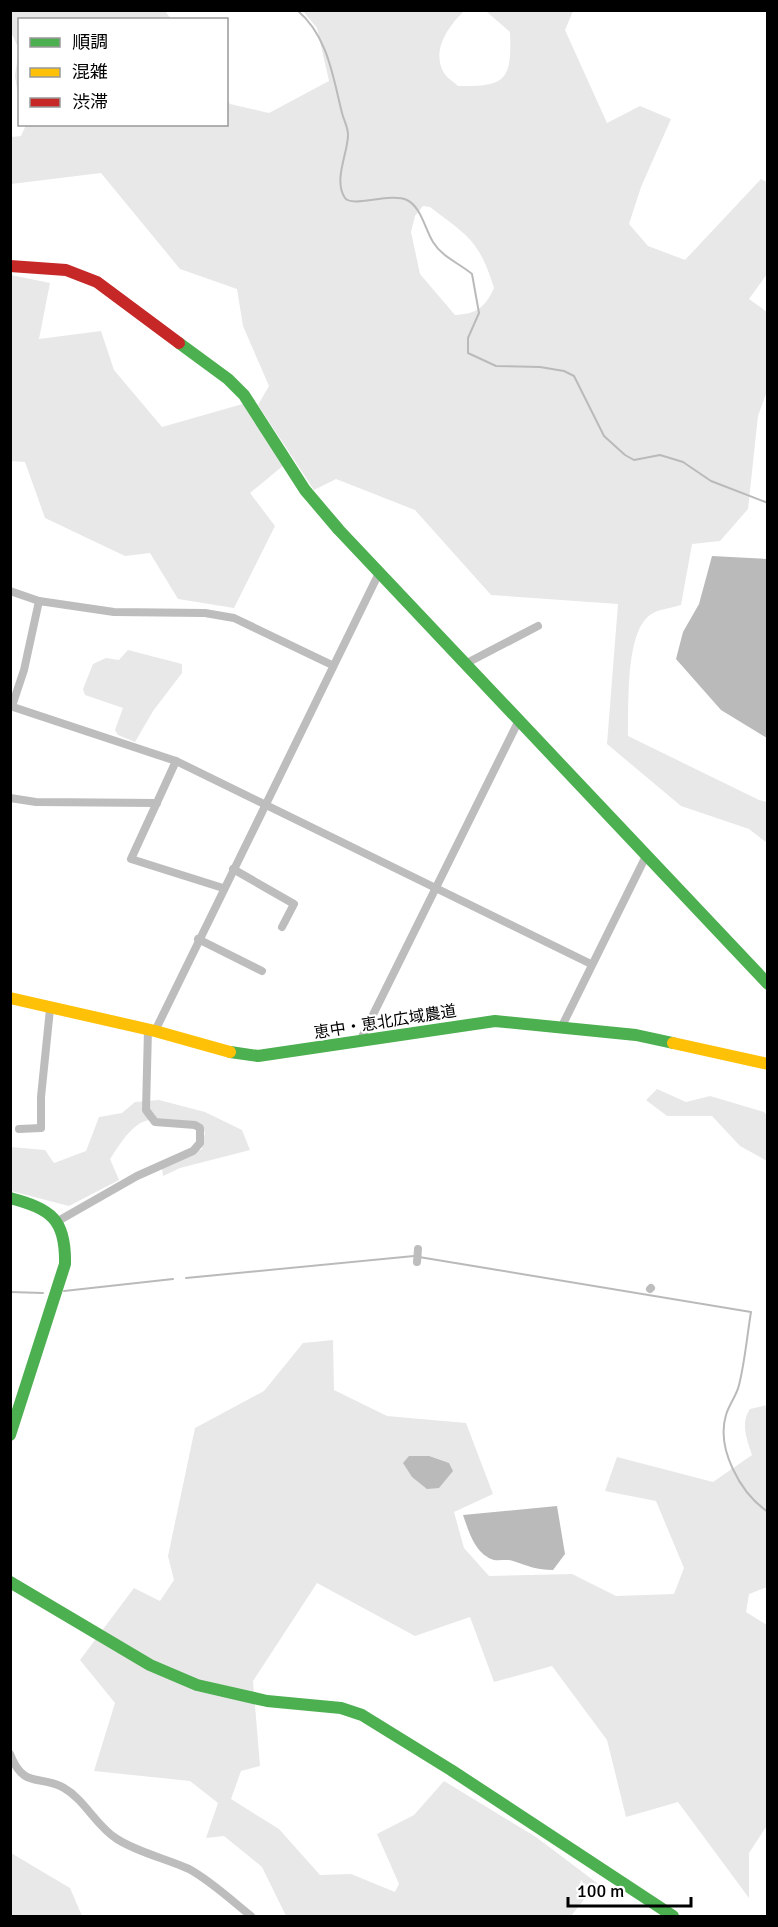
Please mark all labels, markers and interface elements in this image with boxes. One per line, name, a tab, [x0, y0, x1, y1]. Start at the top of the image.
legend	[18, 18, 228, 126]
text: 順調	[72, 31, 108, 53]
text: 混雑	[72, 61, 108, 83]
text: 渋滞	[72, 91, 108, 113]
street label: 恵中・恵北広域農道	[312, 1001, 458, 1043]
scale bar	[568, 1870, 691, 1908]
text: 100 m	[577, 1880, 624, 1902]

